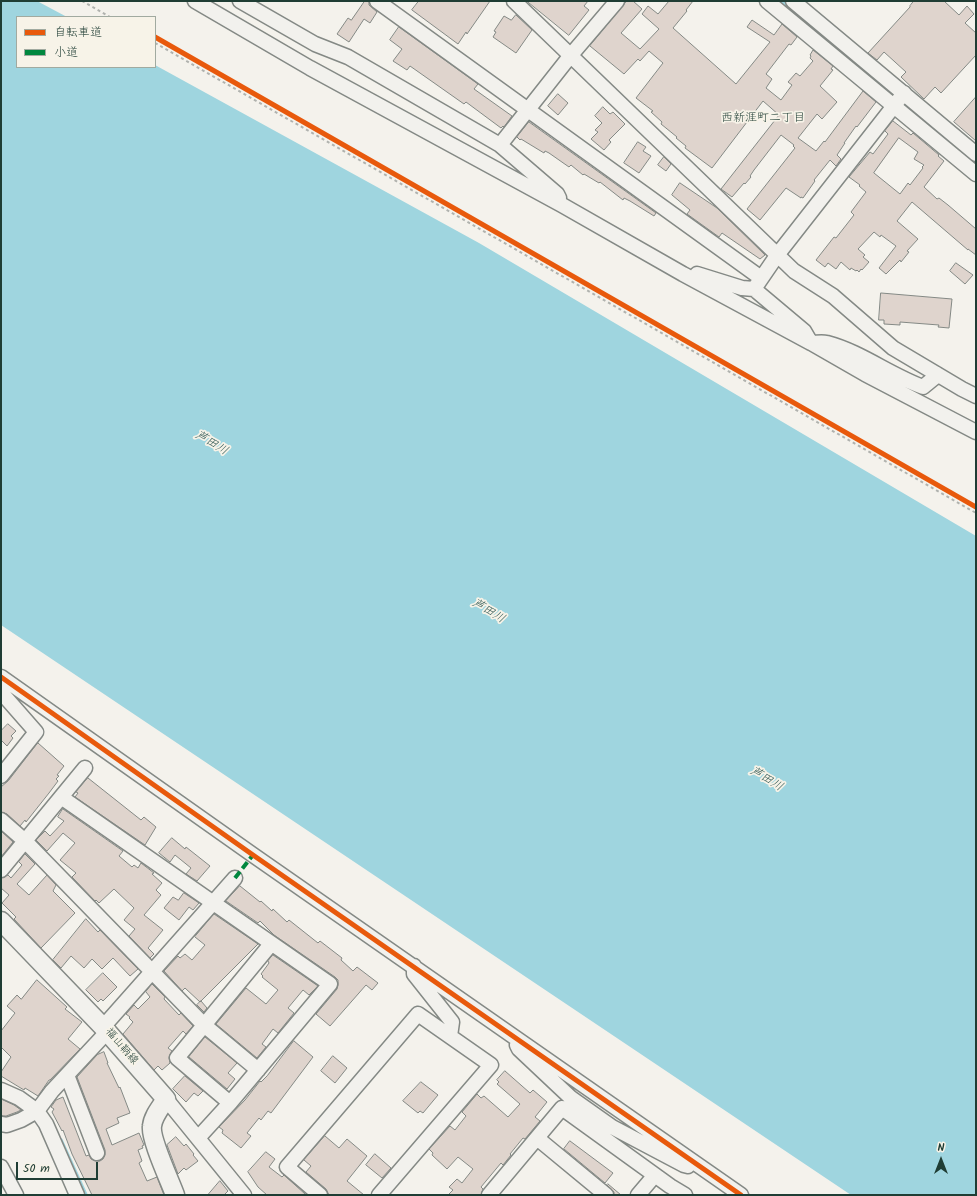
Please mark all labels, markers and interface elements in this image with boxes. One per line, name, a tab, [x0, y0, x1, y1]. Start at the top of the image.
legend	[16, 16, 156, 68]
text: 自転車道	[54, 23, 102, 42]
text: 小道	[54, 43, 78, 62]
district label: 西新涯町二丁目	[721, 112, 805, 126]
water label: 芦田川	[192, 429, 230, 459]
water label: 芦田川	[469, 597, 507, 627]
water label: 芦田川	[747, 765, 785, 795]
street label: 福山鞆線	[102, 1026, 140, 1068]
text: N	[938, 1139, 944, 1157]
north arrow	[921, 1140, 961, 1180]
scale bar	[18, 1154, 100, 1180]
text: 50 m	[23, 1159, 50, 1178]

